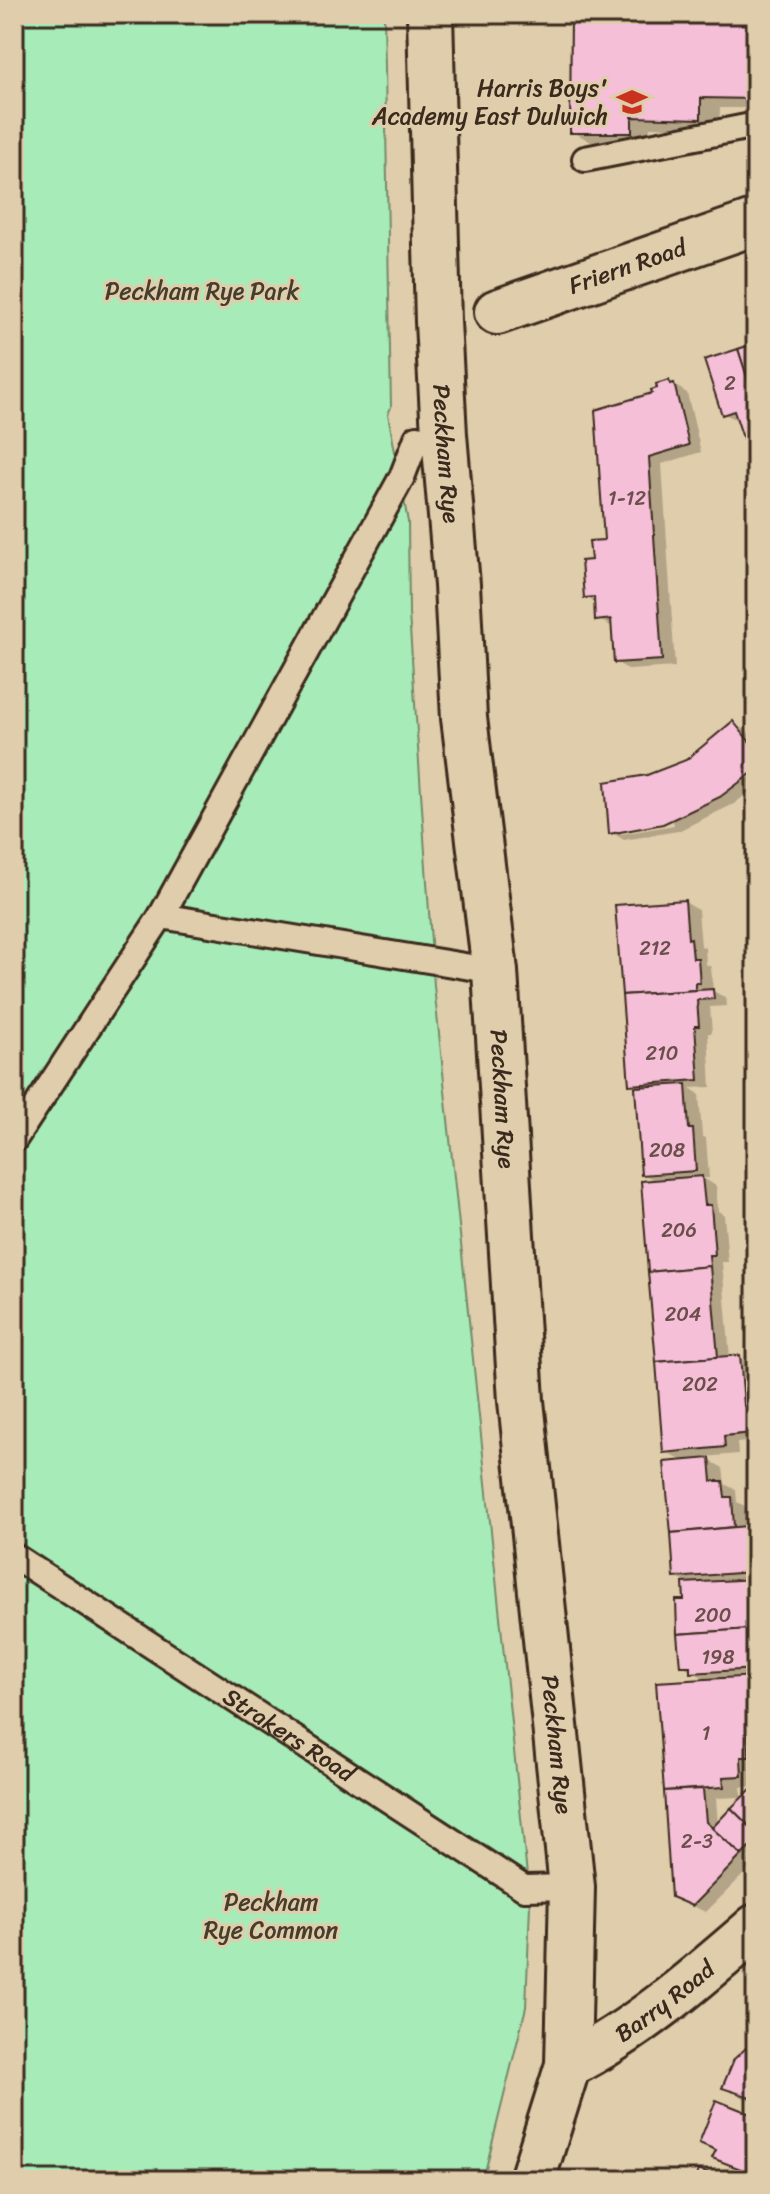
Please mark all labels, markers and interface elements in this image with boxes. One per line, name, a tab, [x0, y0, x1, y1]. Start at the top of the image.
place label: Harris Boys' Academy East Dulwich	[371, 67, 608, 137]
school or university icon: Harris Boys' Academy East Dulwich	[615, 85, 649, 119]
street label: Friern Road	[563, 226, 694, 307]
park label: Peckham Rye Park	[105, 270, 299, 312]
house number: 2	[724, 366, 736, 401]
street label: Peckham Rye	[420, 383, 473, 525]
house number: 1-12	[608, 481, 646, 516]
house number: 212	[639, 931, 671, 966]
street label: Peckham Rye	[478, 1028, 528, 1170]
house number: 210	[646, 1036, 678, 1071]
house number: 208	[649, 1133, 685, 1168]
house number: 206	[661, 1213, 697, 1248]
house number: 204	[665, 1297, 701, 1332]
house number: 202	[682, 1367, 718, 1402]
house number: 200	[695, 1598, 731, 1633]
house number: 198	[702, 1640, 734, 1675]
street label: Peckham Rye	[529, 1673, 585, 1816]
street label: Strakers Road	[214, 1676, 365, 1794]
house number: 1	[702, 1716, 710, 1751]
house number: 2-3	[681, 1824, 713, 1859]
park label: Peckham Rye Common	[204, 1881, 338, 1951]
street label: Barry Road	[606, 1948, 726, 2054]

